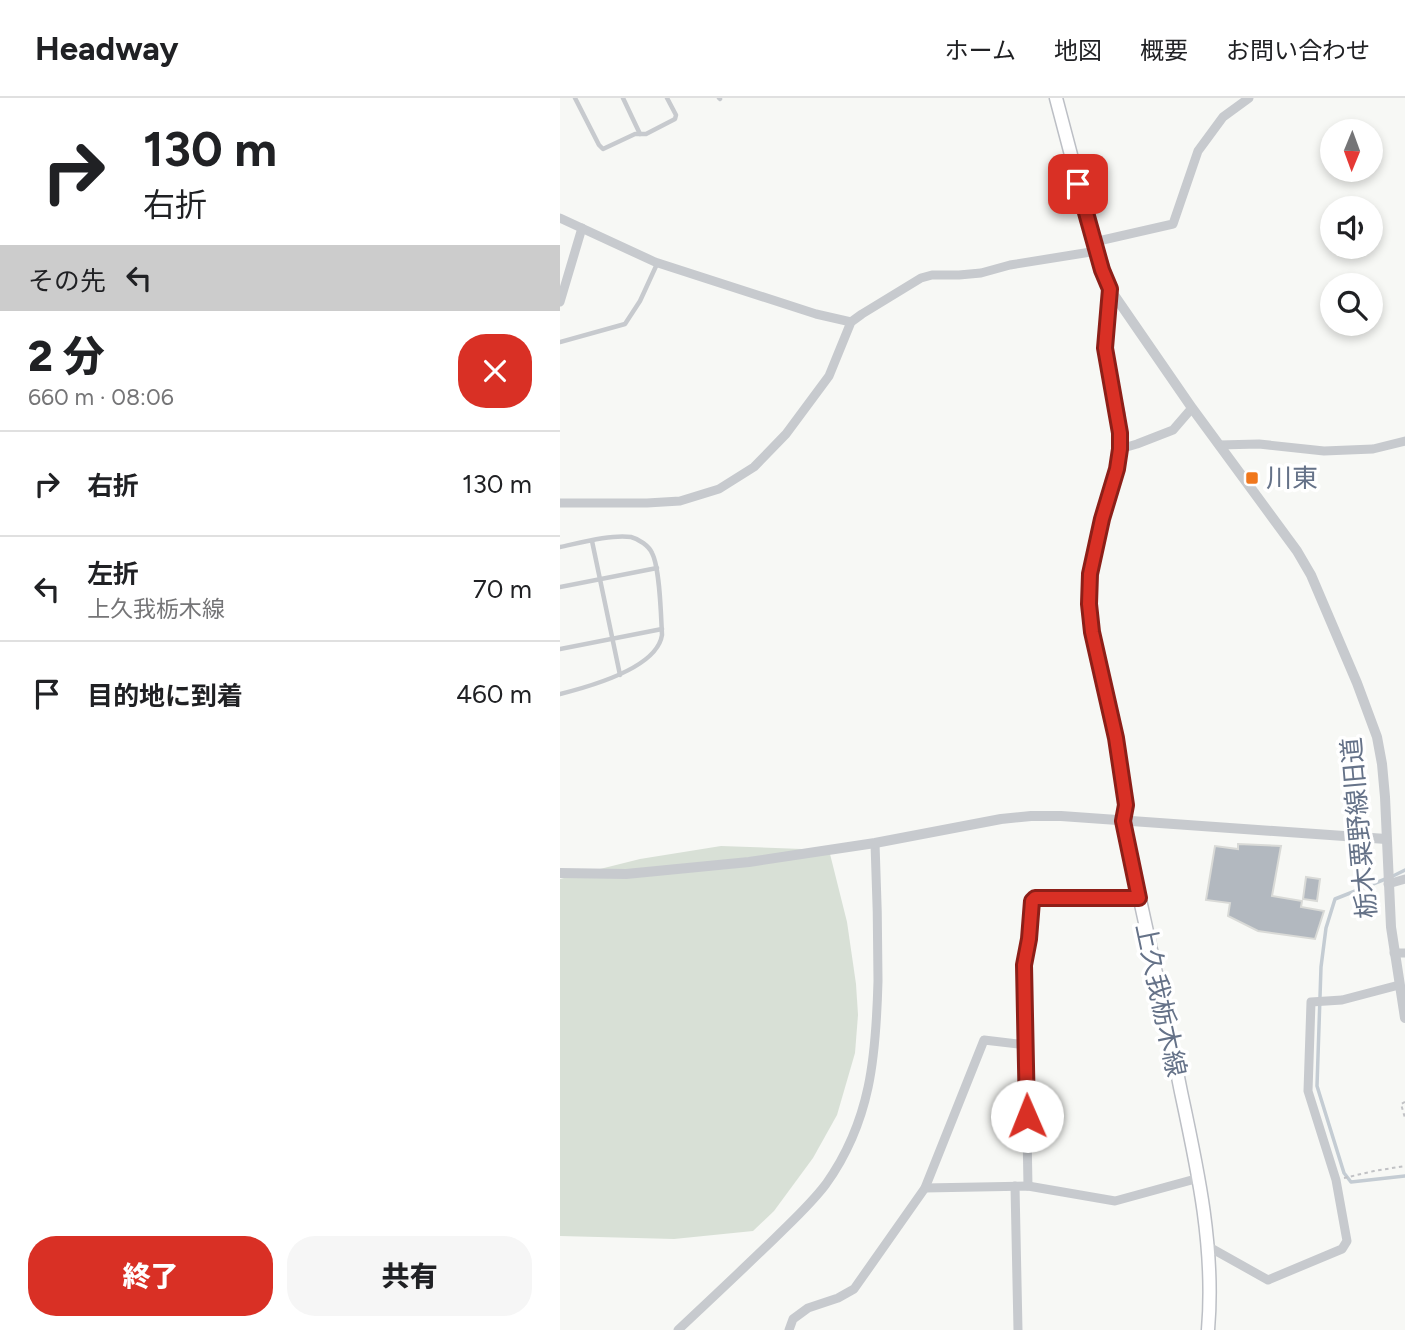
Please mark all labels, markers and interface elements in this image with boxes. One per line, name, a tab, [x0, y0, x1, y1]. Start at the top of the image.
text: Headway	[35, 29, 178, 68]
text: ホーム	[945, 36, 1016, 65]
text: 地図	[1054, 36, 1102, 65]
text: 概要	[1140, 36, 1188, 65]
text: お問い合わせ	[1226, 36, 1370, 65]
text: 130 m	[143, 119, 277, 178]
north arrow	[1320, 119, 1382, 182]
map controls	[1320, 119, 1383, 336]
icon: right	[28, 126, 119, 217]
pin	[1048, 154, 1108, 214]
icon: arrive	[1059, 165, 1097, 203]
text: 右折	[143, 186, 207, 224]
button: sound	[1320, 196, 1383, 259]
icon: left	[120, 259, 158, 297]
text: その先	[28, 265, 106, 297]
button: search	[1320, 273, 1383, 336]
text: 2 分	[28, 331, 105, 382]
button: close	[458, 334, 532, 408]
text: 660 m · 08:06	[28, 383, 174, 411]
place label: 川東	[1266, 462, 1318, 494]
icon: right	[28, 465, 66, 503]
text: 130 m	[462, 468, 532, 500]
text: 右折	[87, 470, 139, 502]
marker: 川東	[1244, 470, 1260, 486]
text: 左折	[87, 558, 139, 590]
icon: left	[28, 570, 66, 608]
text: 70 m	[473, 573, 532, 605]
text: 上久我栃木線	[87, 595, 225, 623]
icon: arrive	[28, 675, 66, 713]
text: 460 m	[456, 678, 532, 710]
text: 目的地に到着	[87, 680, 243, 712]
street label: 栃木粟野線旧道	[1335, 736, 1383, 920]
street label: 上久我栃木線	[1129, 920, 1193, 1080]
position arrow	[990, 1079, 1064, 1153]
button: 終了	[28, 1236, 273, 1316]
button: 共有	[287, 1236, 532, 1316]

